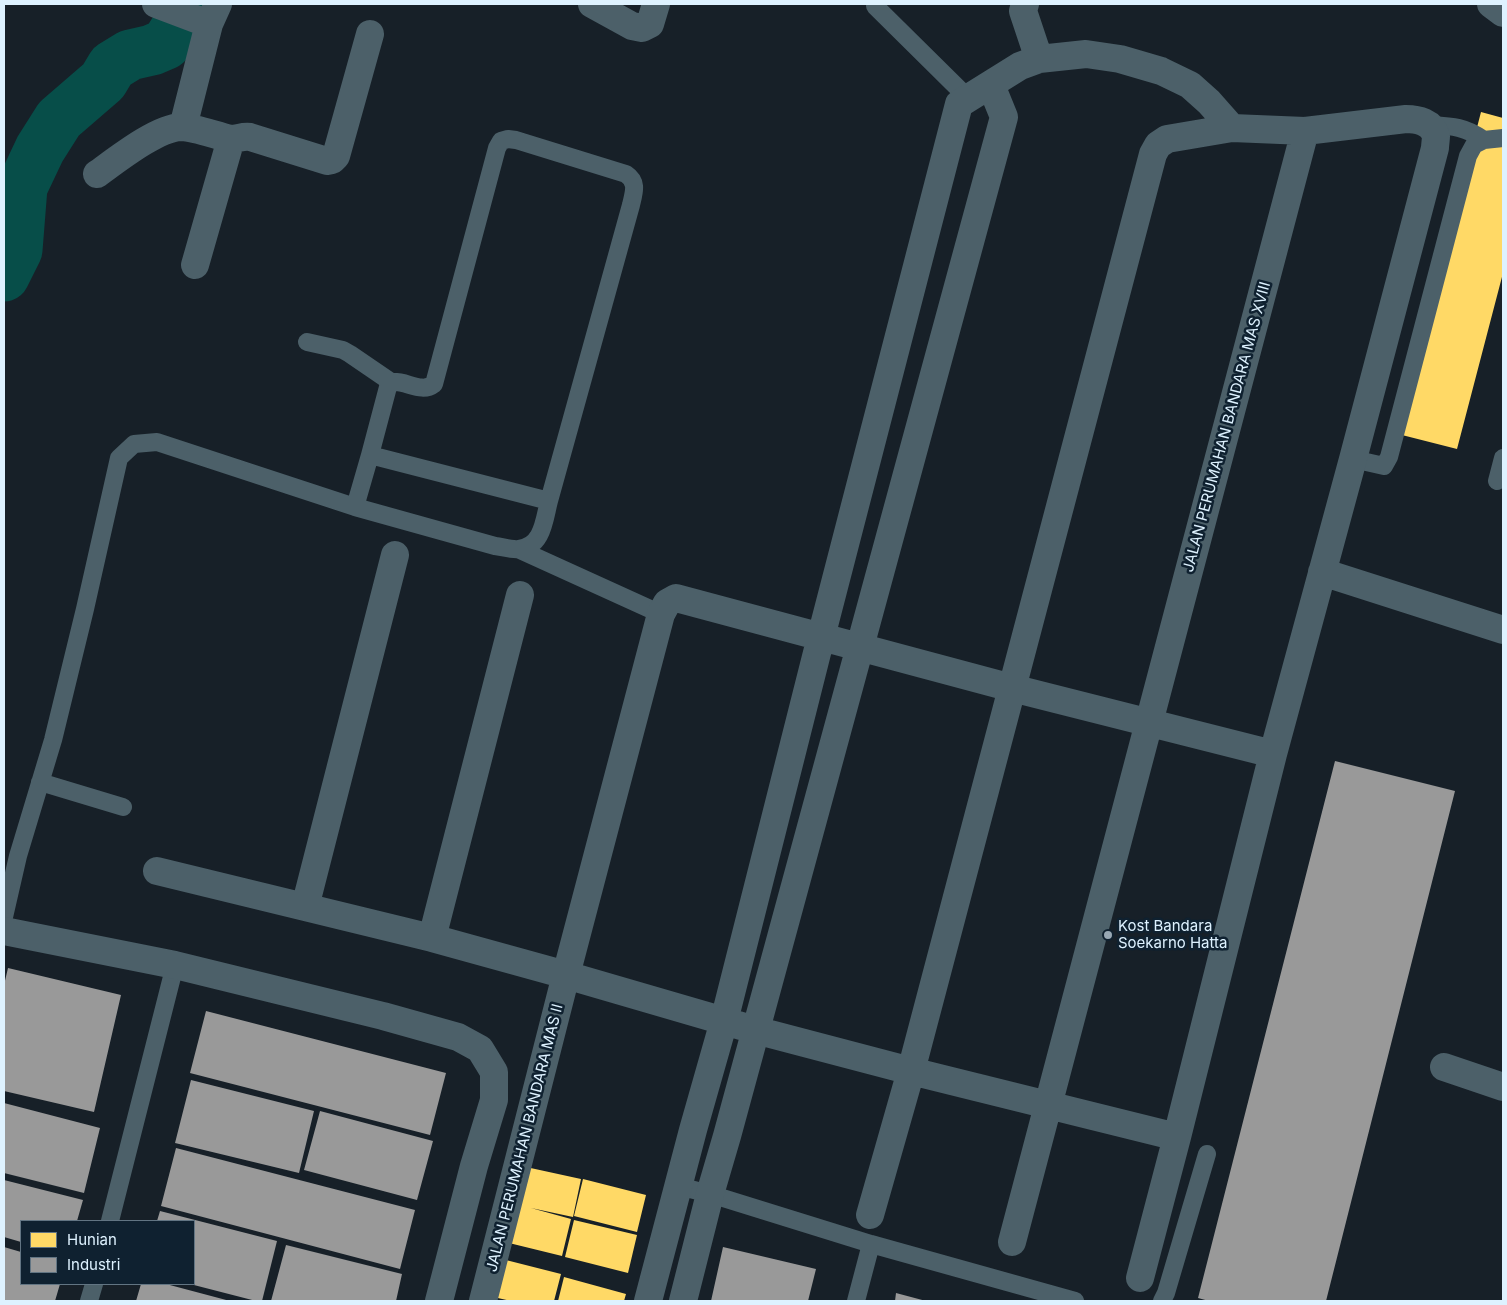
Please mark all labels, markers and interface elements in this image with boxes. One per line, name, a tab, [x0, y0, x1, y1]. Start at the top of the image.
street label: JALAN PERUMAHAN BANDARA MAS XVIII	[1179, 280, 1275, 574]
place label: Kost Bandara Soekarno Hatta	[1118, 917, 1227, 952]
marker: Kost Bandara Soekarno Hatta	[1102, 929, 1114, 941]
street label: JALAN PERUMAHAN BANDARA MAS II	[483, 1002, 567, 1274]
legend	[20, 1220, 195, 1285]
text: Hunian	[67, 1230, 117, 1249]
text: Industri	[67, 1255, 120, 1274]

